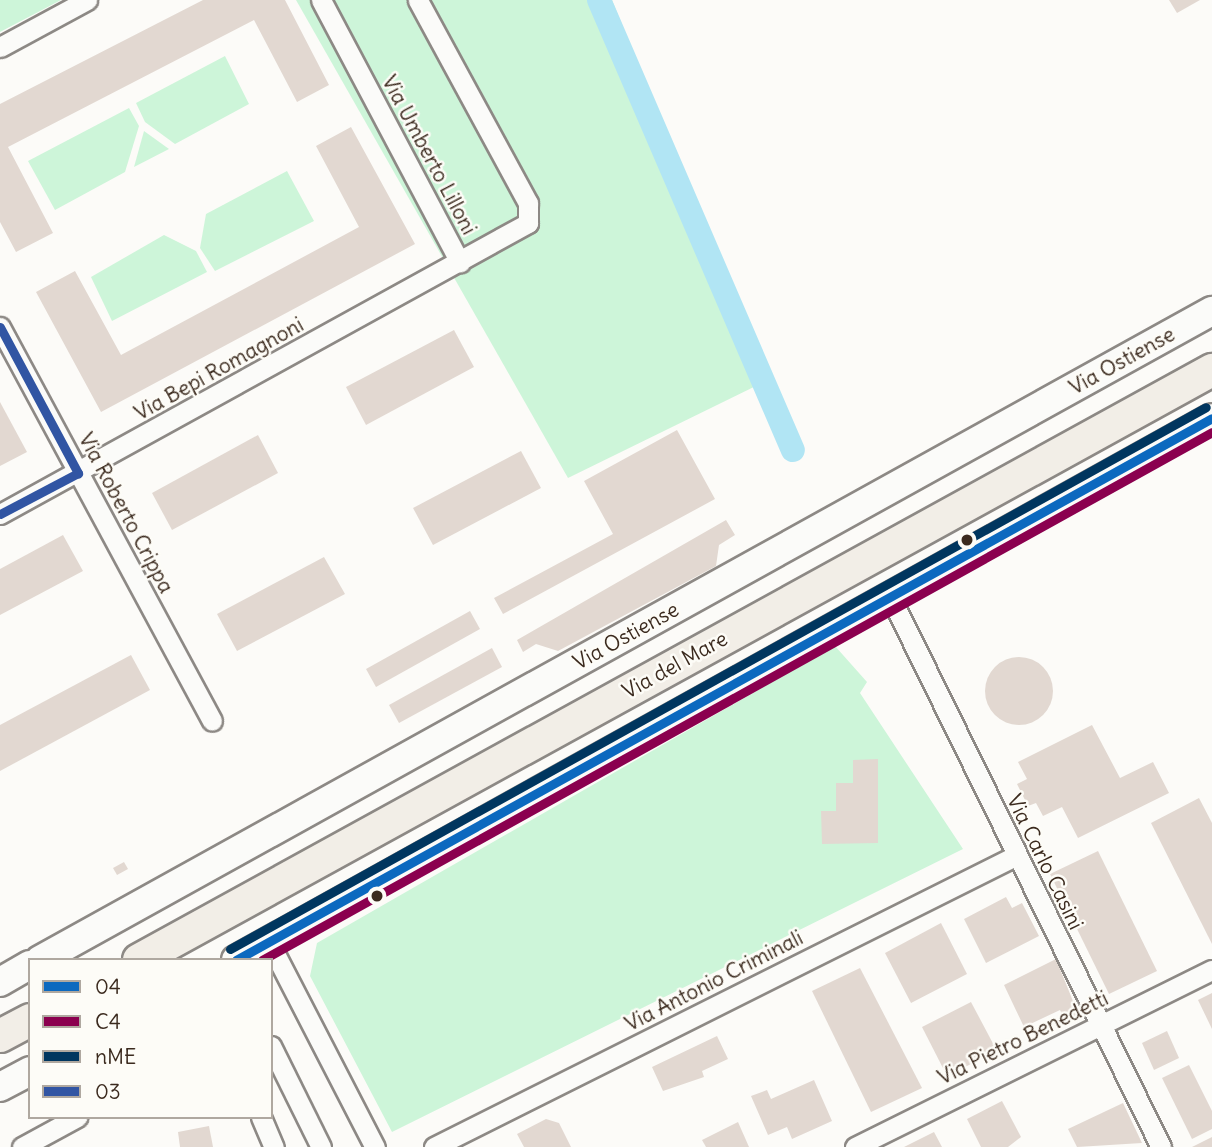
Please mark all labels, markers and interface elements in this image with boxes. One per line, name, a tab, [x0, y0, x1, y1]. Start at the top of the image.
street label: Via Umberto Lilloni	[376, 71, 482, 239]
street label: Via Bepi Romagnoni	[130, 312, 308, 426]
street label: Via Ostiense	[1065, 322, 1179, 400]
street label: Via Roberto Crippa	[73, 428, 179, 598]
unlabelled marker	[960, 533, 974, 547]
street label: Via Ostiense	[569, 597, 683, 675]
street label: Via del Mare	[618, 626, 732, 704]
street label: Via Carlo Casini	[1001, 790, 1089, 934]
unlabelled marker	[370, 889, 384, 903]
street label: Via Antonio Criminali	[621, 925, 807, 1037]
legend	[28, 958, 273, 1119]
text: 04	[95, 973, 121, 1000]
street label: Via Pietro Benedetti	[934, 986, 1112, 1090]
text: C4	[95, 1008, 121, 1035]
text: nME	[95, 1043, 136, 1070]
text: 03	[95, 1078, 121, 1105]

